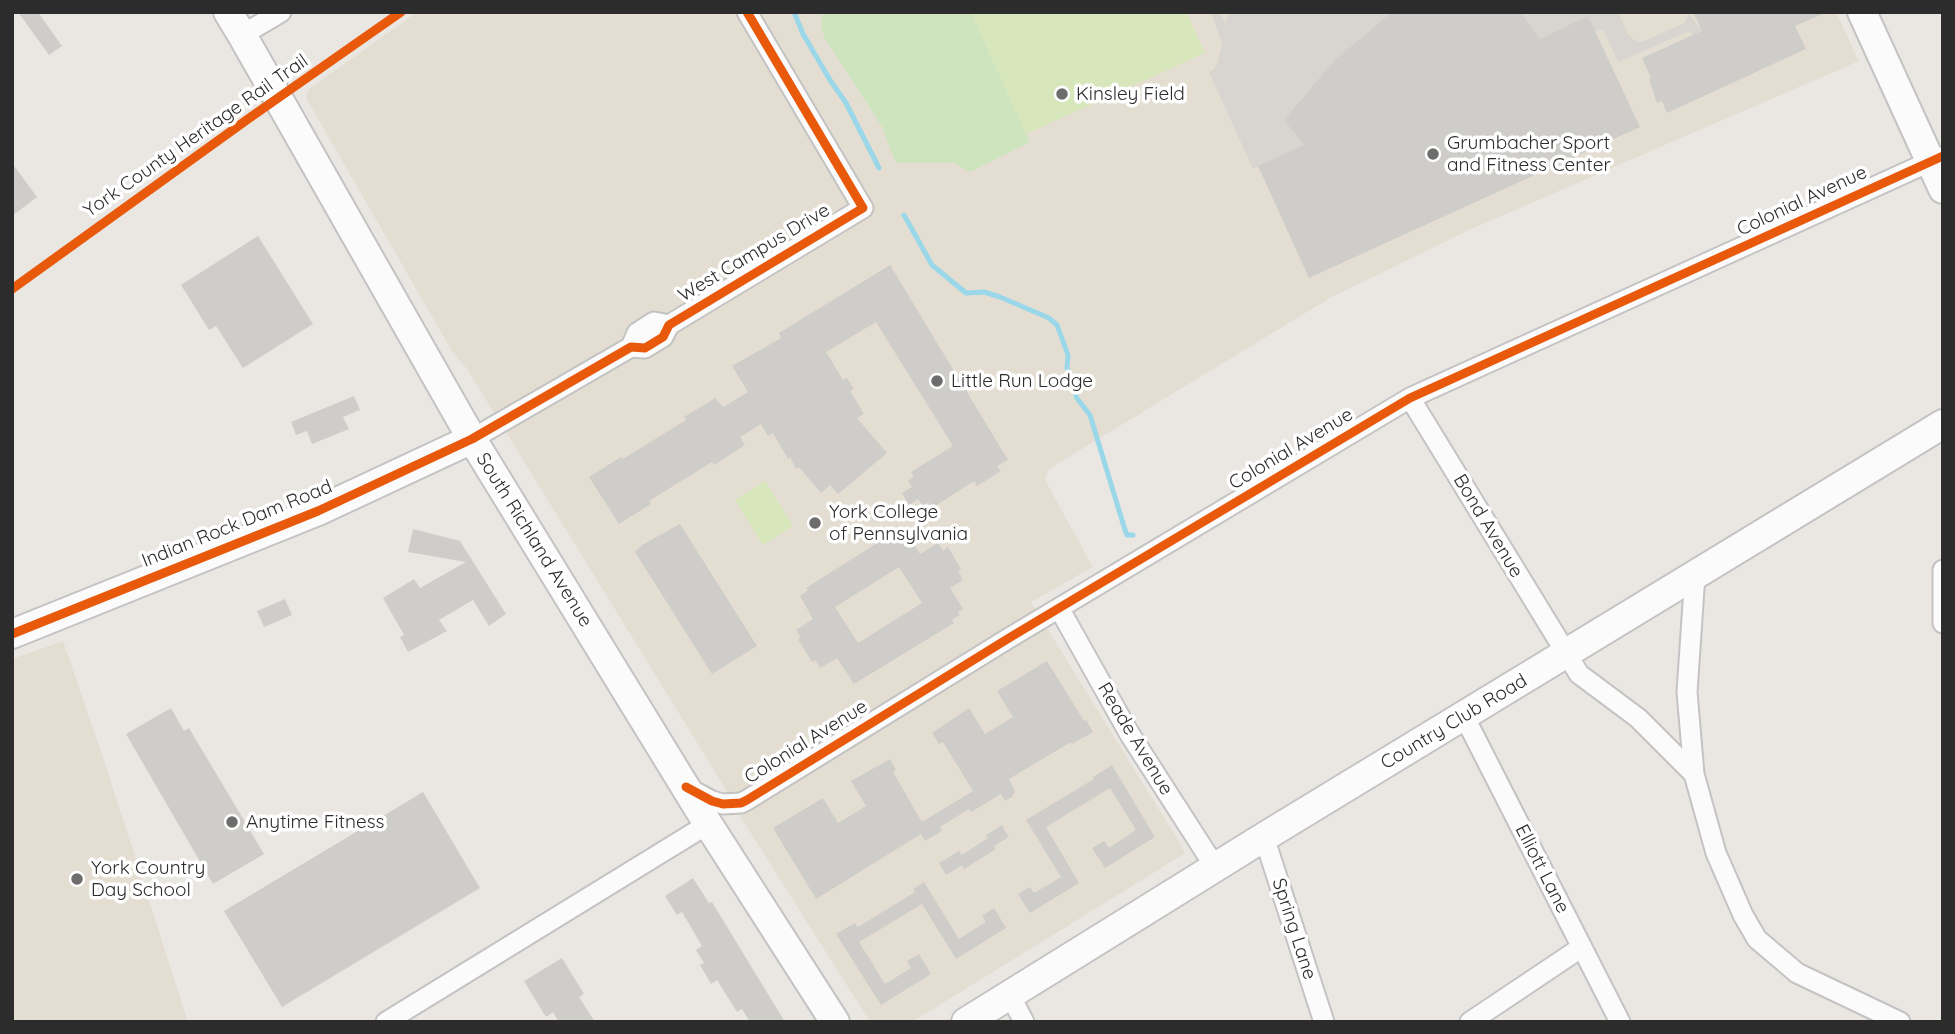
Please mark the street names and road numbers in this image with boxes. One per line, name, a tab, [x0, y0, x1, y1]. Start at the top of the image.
street label: York County Heritage Rail Trail	[79, 50, 313, 222]
street label: Colonial Avenue	[1733, 161, 1871, 241]
street label: West Campus Drive	[674, 199, 834, 307]
street label: Colonial Avenue	[1225, 403, 1357, 495]
street label: South Richland Avenue	[471, 449, 597, 631]
street label: Bond Avenue	[1448, 470, 1528, 582]
street label: Indian Rock Dam Road	[139, 475, 335, 573]
street label: Country Club Road	[1377, 669, 1531, 775]
street label: Reade Avenue	[1092, 679, 1178, 799]
street label: Colonial Avenue	[740, 695, 872, 789]
street label: Elliott Lane	[1510, 821, 1574, 917]
street label: Spring Lane	[1267, 876, 1321, 982]

